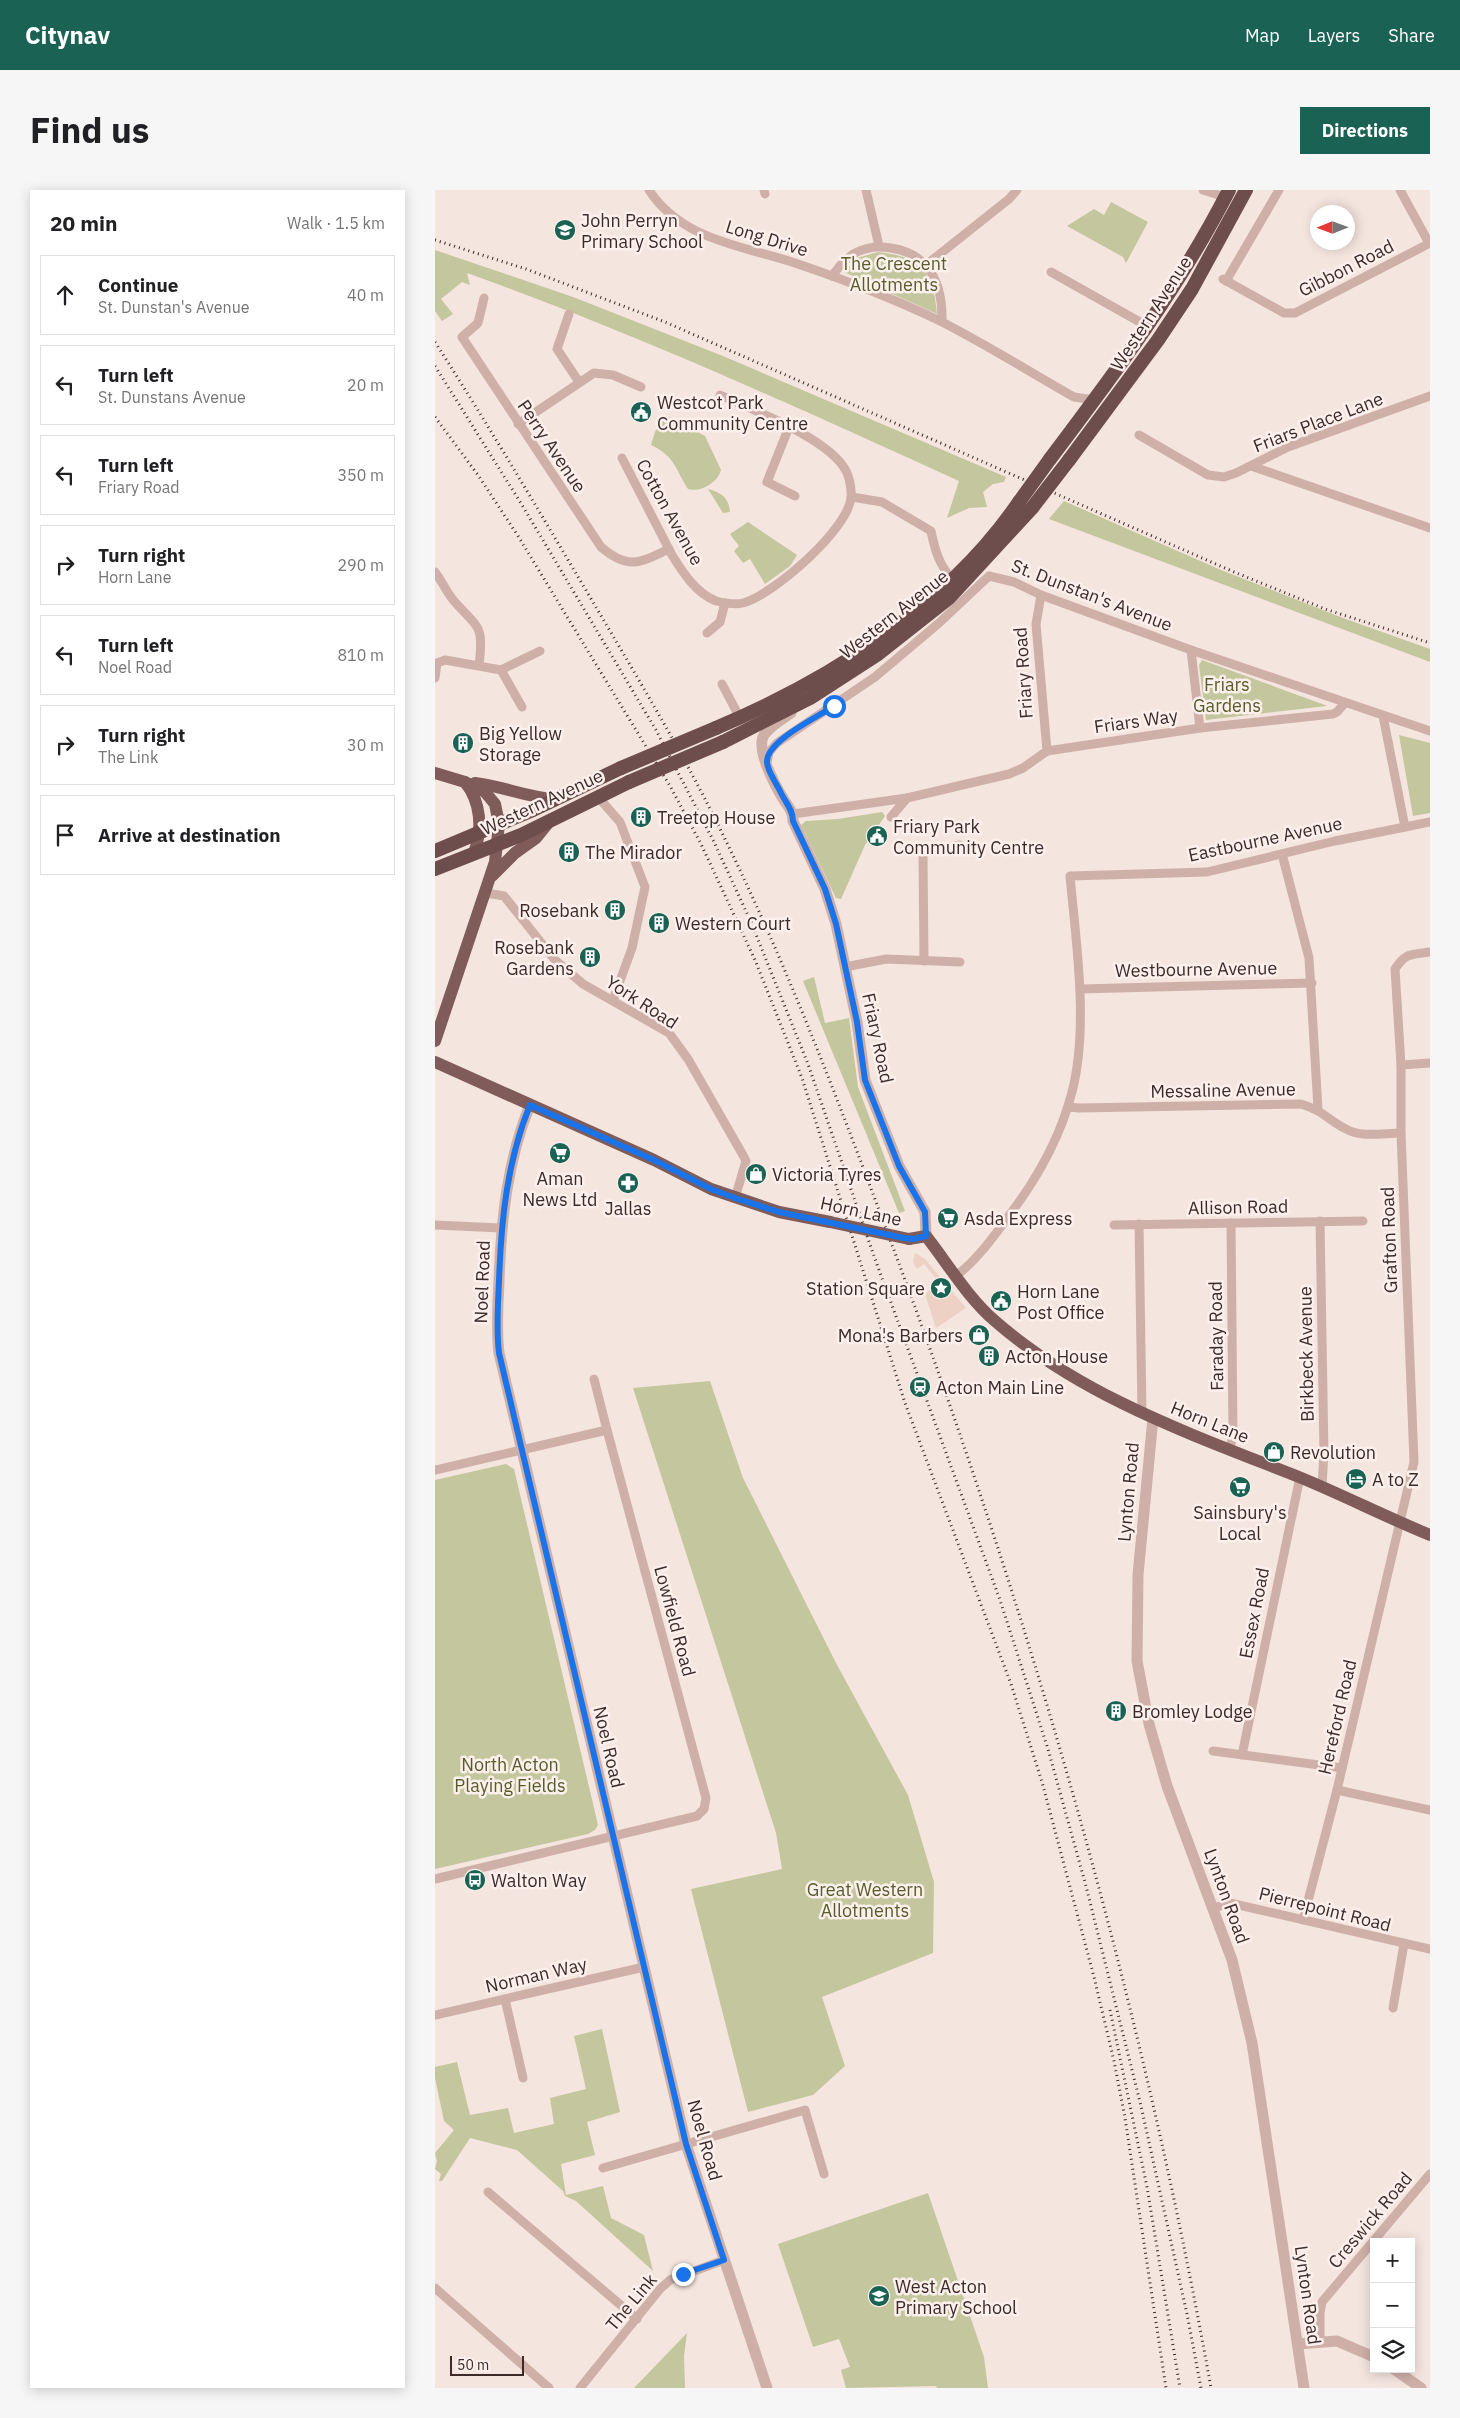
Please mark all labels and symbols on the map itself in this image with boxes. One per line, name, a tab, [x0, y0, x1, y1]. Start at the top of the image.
north arrow	[1310, 205, 1355, 250]
place label: John Perryn Primary School	[581, 209, 703, 253]
street label: Long Drive	[723, 215, 811, 261]
school or university icon: John Perryn Primary School	[553, 218, 577, 242]
street label: Gibbon Road	[1295, 234, 1397, 302]
street label: Western Avenue	[1106, 251, 1197, 374]
park label: The Crescent Allotments	[841, 252, 947, 296]
street label: Friars Place Lane	[1250, 387, 1386, 457]
place label: Westcot Park Community Centre	[657, 391, 808, 435]
street label: Perry Avenue	[513, 395, 592, 497]
public building icon: Westcot Park Community Centre	[629, 400, 653, 424]
street label: Cotton Avenue	[631, 455, 709, 569]
street label: St. Dunstan's Avenue	[1008, 554, 1176, 636]
street label: Western Avenue	[835, 564, 953, 664]
street label: Friary Road	[1008, 626, 1038, 720]
park label: Friars Gardens	[1193, 673, 1261, 717]
route start	[823, 695, 846, 718]
street label: Friars Way	[1093, 704, 1179, 738]
place label: Big Yellow Storage	[479, 722, 562, 766]
building icon: Big Yellow Storage	[451, 731, 475, 755]
street label: Western Avenue	[478, 764, 607, 840]
building icon: Treetop House	[629, 805, 653, 829]
place label: Treetop House	[657, 806, 776, 829]
street label: Eastbourne Avenue	[1186, 811, 1344, 867]
place label: Friary Park Community Centre	[893, 815, 1044, 859]
public building icon: Friary Park Community Centre	[865, 824, 889, 848]
building icon: The Mirador	[557, 840, 581, 864]
place label: The Mirador	[585, 841, 682, 864]
building icon: Rosebank	[603, 898, 627, 922]
place label: Rosebank	[519, 899, 600, 922]
building icon: Western Court	[647, 911, 671, 935]
place label: Western Court	[675, 912, 791, 935]
place label: Rosebank Gardens	[494, 936, 575, 980]
building icon: Rosebank Gardens	[578, 945, 602, 969]
street label: Westbourne Avenue	[1115, 956, 1278, 982]
street label: York Road	[602, 970, 682, 1034]
street label: Friary Road	[857, 991, 899, 1085]
street label: Messaline Avenue	[1150, 1077, 1296, 1103]
supermarket icon: Aman News Ltd	[548, 1141, 572, 1165]
shop icon: Victoria Tyres	[744, 1162, 768, 1186]
place label: Victoria Tyres	[772, 1163, 882, 1186]
place label: Aman News Ltd	[523, 1167, 597, 1211]
pharmacy icon: Jallas	[616, 1171, 640, 1195]
street label: Grafton Road	[1376, 1186, 1402, 1294]
street label: Horn Lane	[818, 1191, 904, 1231]
street label: Allison Road	[1188, 1195, 1288, 1219]
place label: Jallas	[605, 1197, 651, 1220]
supermarket icon: Asda Express	[936, 1206, 960, 1230]
place label: Asda Express	[964, 1207, 1073, 1230]
street label: Noel Road	[469, 1240, 495, 1324]
place icon: Station Square	[929, 1276, 953, 1300]
place label: Station Square	[806, 1277, 925, 1300]
place label: Horn Lane Post Office	[1017, 1280, 1105, 1324]
street label: Faraday Road	[1204, 1281, 1228, 1391]
street label: Birkbeck Avenue	[1293, 1286, 1319, 1422]
public building icon: Horn Lane Post Office	[989, 1289, 1013, 1313]
shop icon: Mona's Barbers	[967, 1323, 991, 1347]
place label: Mona's Barbers	[838, 1324, 963, 1347]
building icon: Acton House	[977, 1344, 1001, 1368]
place label: Acton House	[1005, 1345, 1108, 1368]
station icon: Acton Main Line	[908, 1375, 932, 1399]
place label: Acton Main Line	[936, 1376, 1064, 1399]
street label: Horn Lane	[1167, 1396, 1253, 1448]
shop icon: Revolution	[1262, 1440, 1286, 1464]
street label: Lynton Road	[1112, 1441, 1144, 1543]
place label: Revolution	[1290, 1441, 1376, 1464]
hotel icon: A to Z	[1344, 1467, 1368, 1491]
place label: A to Z	[1372, 1468, 1419, 1491]
supermarket icon: Sainsbury's Local	[1228, 1475, 1252, 1499]
place label: Sainsbury's Local	[1193, 1501, 1287, 1545]
street label: Lowfield Road	[649, 1563, 701, 1679]
street label: Essex Road	[1234, 1565, 1274, 1661]
street label: Hereford Road	[1313, 1657, 1361, 1777]
building icon: Bromley Lodge	[1104, 1699, 1128, 1723]
place label: Bromley Lodge	[1132, 1700, 1253, 1723]
street label: Noel Road	[588, 1704, 630, 1790]
park label: North Acton Playing Fields	[454, 1753, 566, 1797]
street label: Lynton Road	[1199, 1845, 1255, 1947]
bus stop icon: Walton Way	[463, 1868, 487, 1892]
place label: Walton Way	[491, 1869, 586, 1892]
park label: Great Western Allotments	[807, 1878, 923, 1922]
street label: Pierrepoint Road	[1256, 1881, 1394, 1937]
street label: Norman Way	[483, 1952, 589, 1998]
street label: Noel Road	[682, 2097, 728, 2183]
street label: Creswick Road	[1323, 2167, 1417, 2273]
street label: Lynton Road	[1290, 2244, 1326, 2346]
route end	[672, 2263, 695, 2286]
street label: The Link	[600, 2268, 662, 2335]
place label: West Acton Primary School	[895, 2275, 1017, 2319]
school or university icon: West Acton Primary School	[867, 2284, 891, 2308]
scale bar	[450, 2353, 524, 2376]

